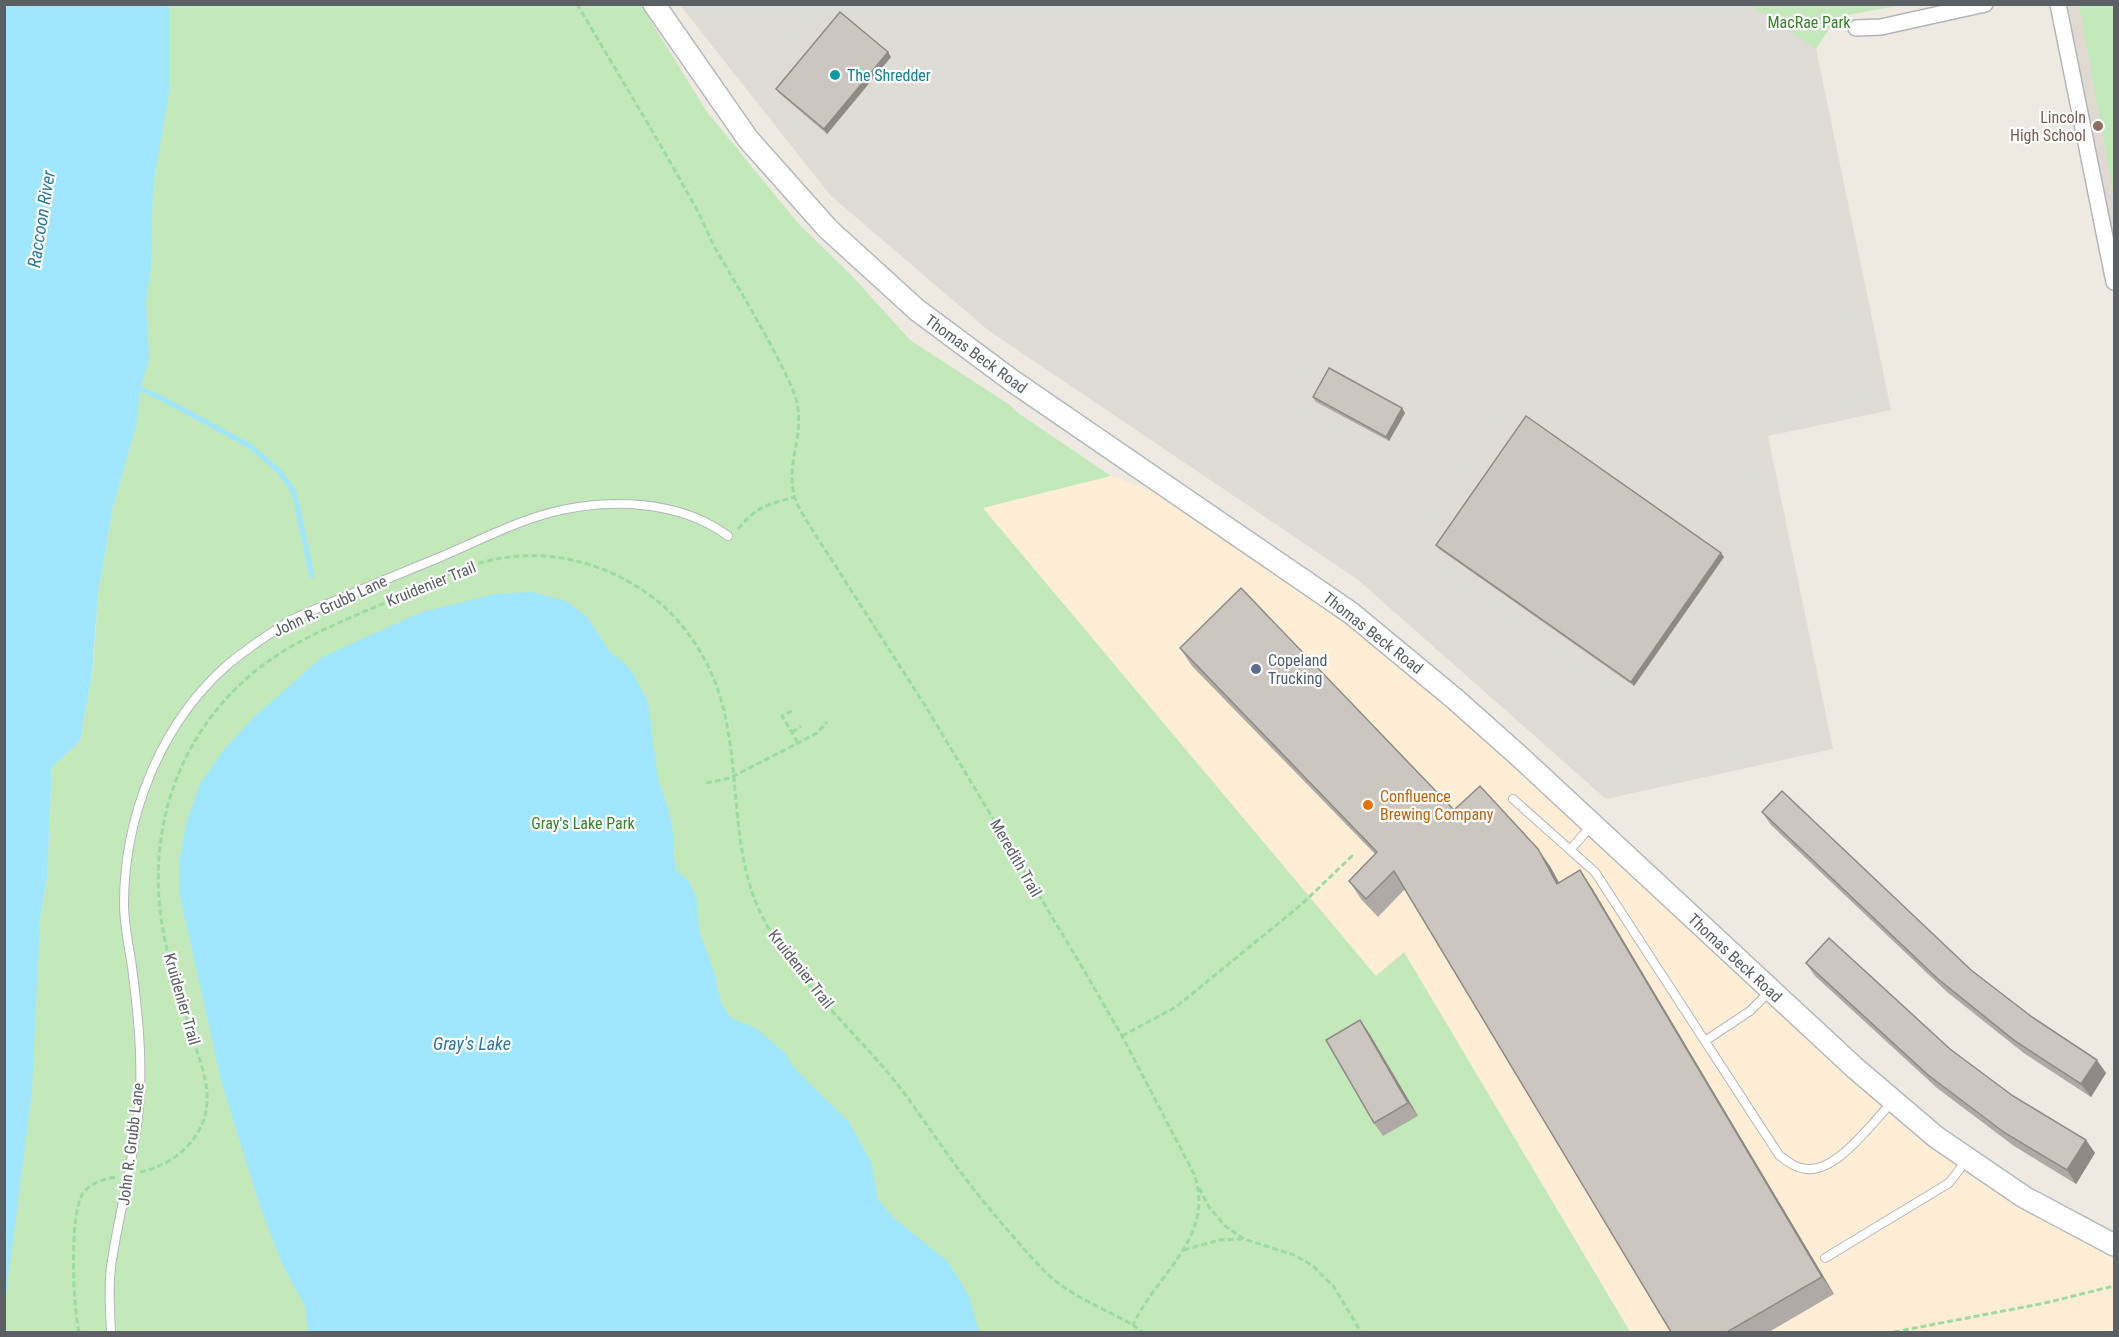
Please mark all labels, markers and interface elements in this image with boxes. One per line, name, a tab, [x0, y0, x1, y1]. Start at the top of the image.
park label: MacRae Park	[1768, 13, 1851, 32]
place label: The Shredder	[847, 66, 931, 85]
marker: The Shredder	[828, 68, 842, 82]
place label: Lincoln High School	[2010, 108, 2086, 145]
marker: Lincoln High School	[2091, 119, 2105, 133]
water label: Raccoon River	[23, 168, 59, 269]
street label: Thomas Beck Road	[921, 311, 1031, 397]
street label: Kruidenier Trail	[383, 557, 479, 611]
street label: John R. Grubb Lane	[270, 571, 390, 641]
street label: Thomas Beck Road	[1319, 588, 1427, 678]
place label: Copeland Trucking	[1268, 651, 1328, 688]
marker: Copeland Trucking	[1249, 662, 1263, 676]
place label: Confluence Brewing Company	[1380, 787, 1494, 824]
marker: Confluence Brewing Company	[1361, 798, 1375, 812]
park label: Gray's Lake Park	[531, 814, 636, 833]
street label: Meredith Trail	[986, 816, 1046, 900]
street label: Thomas Beck Road	[1684, 910, 1786, 1006]
street label: Kruidenier Trail	[764, 926, 838, 1012]
street label: Kruidenier Trail	[160, 951, 204, 1047]
water label: Gray's Lake	[433, 1033, 511, 1054]
street label: John R. Grubb Lane	[114, 1082, 148, 1206]

